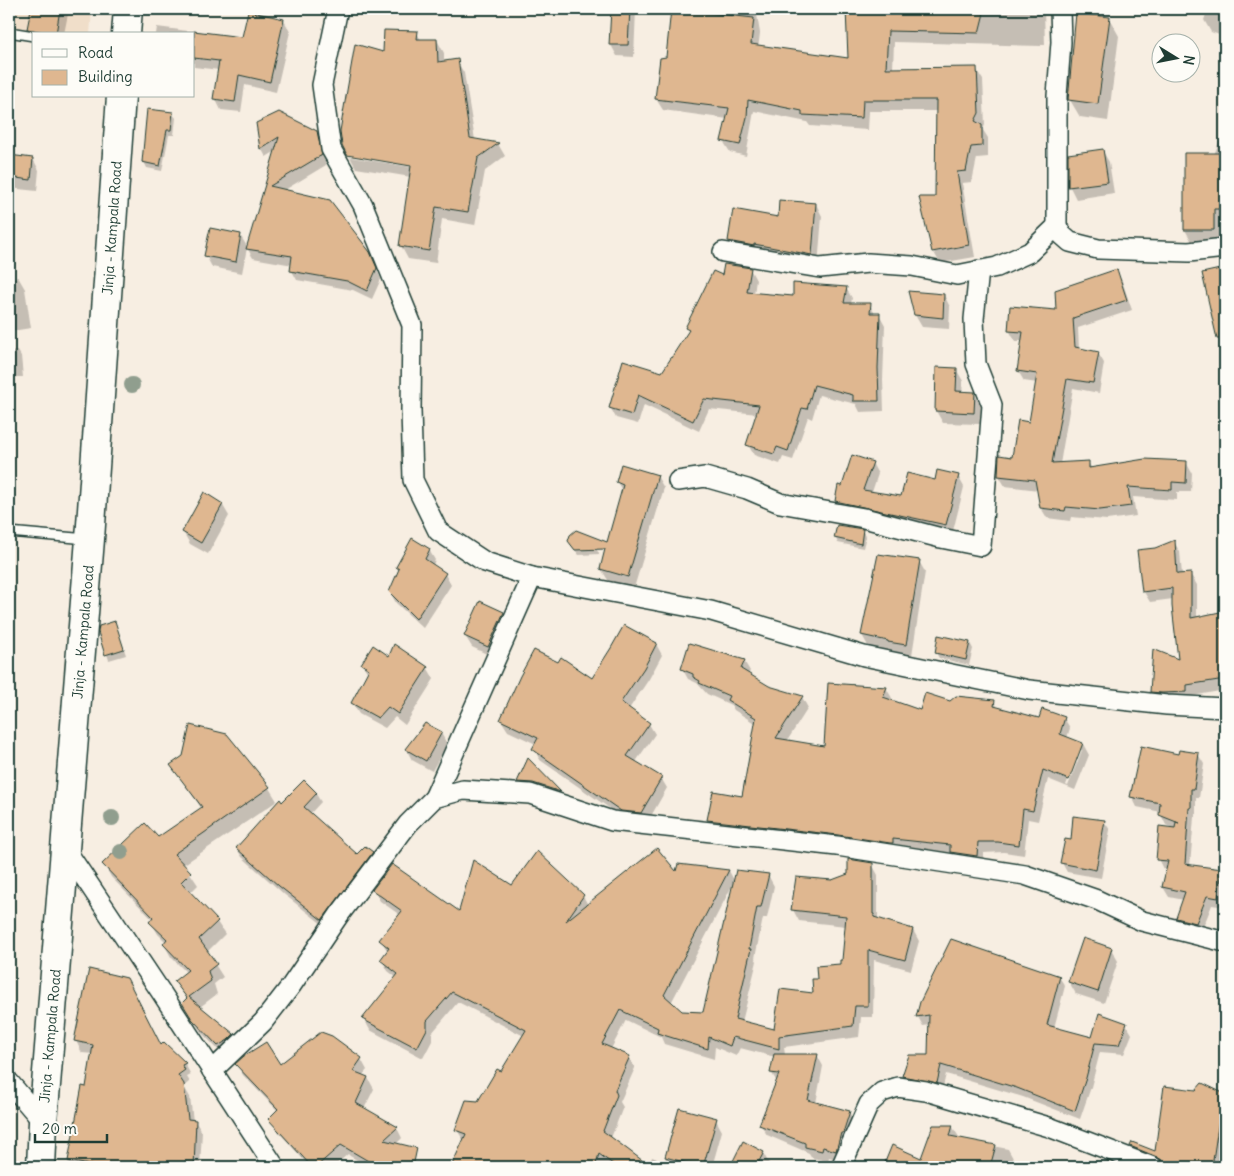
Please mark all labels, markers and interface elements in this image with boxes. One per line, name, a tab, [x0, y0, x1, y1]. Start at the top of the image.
legend	[32, 32, 195, 98]
north arrow	[1152, 32, 1202, 82]
text: Road	[78, 43, 113, 62]
text: N	[1179, 54, 1199, 67]
text: Building	[78, 67, 133, 86]
street label: Jinja - Kampala Road	[98, 160, 126, 296]
street label: Jinja - Kampala Road	[68, 564, 98, 700]
street label: Jinja - Kampala Road	[35, 968, 65, 1104]
scale bar	[35, 1111, 108, 1143]
text: 20 m	[42, 1119, 77, 1138]

